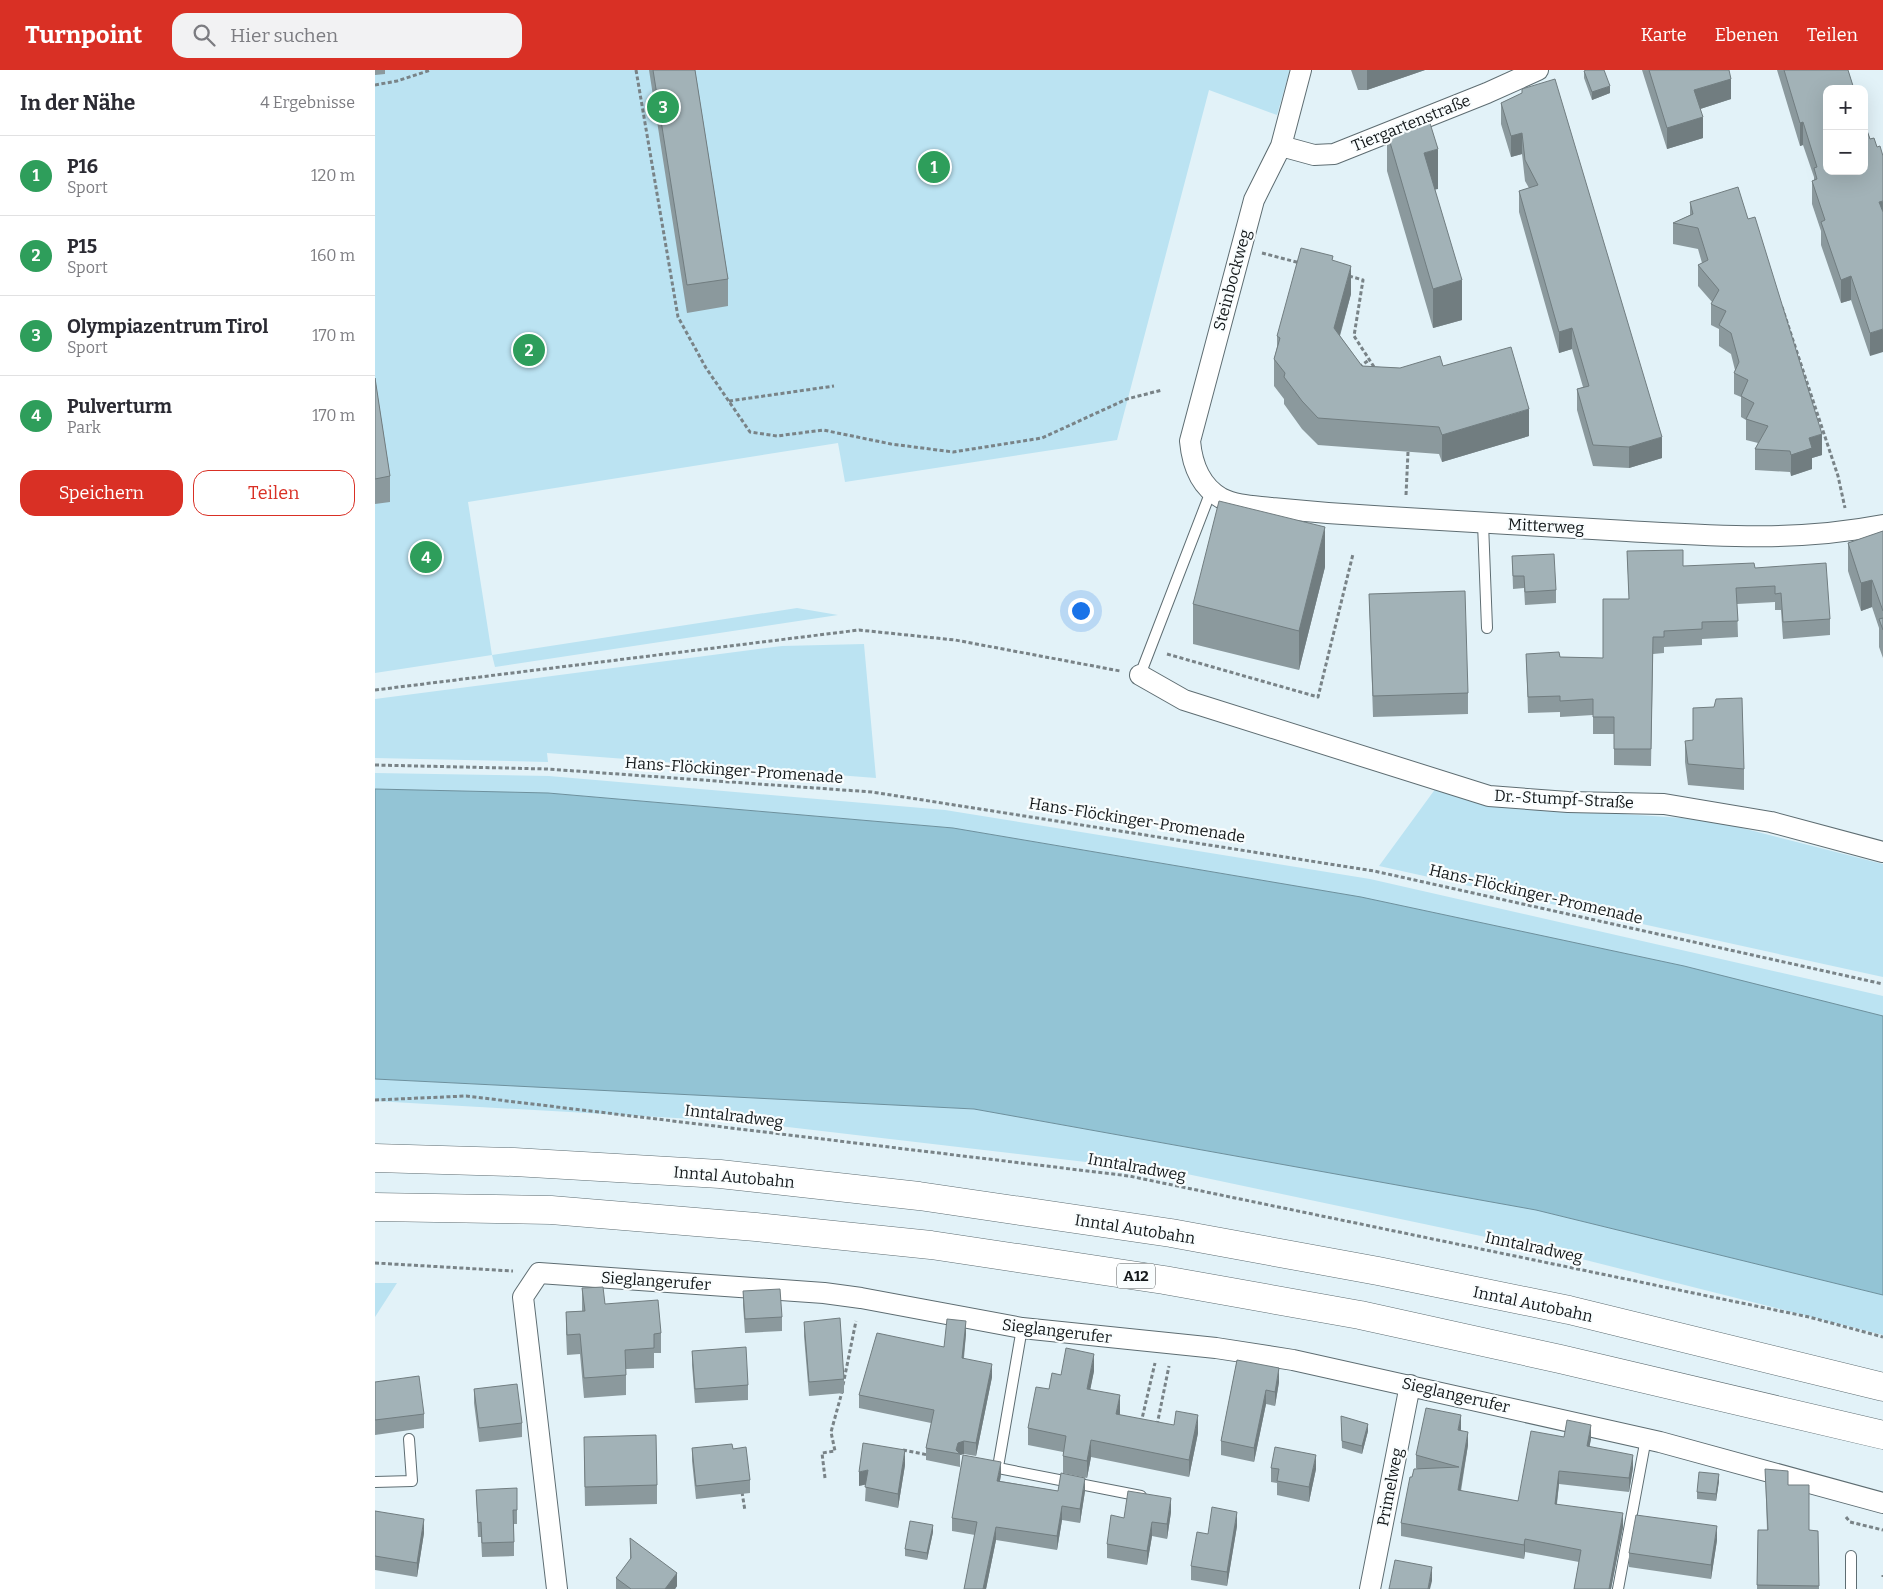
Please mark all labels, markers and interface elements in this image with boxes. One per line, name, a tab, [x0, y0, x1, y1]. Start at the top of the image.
search box	[172, 13, 522, 58]
text: Turnpoint	[25, 21, 142, 49]
icon: search	[190, 21, 218, 49]
text: Hier suchen	[230, 24, 338, 47]
text: Karte	[1641, 24, 1687, 46]
text: Ebenen	[1715, 24, 1779, 46]
text: Teilen	[1807, 24, 1858, 46]
map controls	[1823, 85, 1868, 175]
button: +	[1823, 85, 1868, 130]
pin: 3	[647, 88, 679, 126]
text: In der Nähe	[20, 90, 135, 116]
street label: Tiergartenstraße	[1349, 91, 1473, 155]
text: 4 Ergebnisse	[260, 93, 355, 112]
button: −	[1823, 130, 1868, 175]
pin: 1	[918, 148, 950, 186]
text: P16	[67, 155, 98, 178]
text: 1	[33, 166, 39, 185]
text: 120 m	[311, 166, 355, 185]
text: Sport	[67, 178, 108, 197]
street label: Steinbockweg	[1209, 227, 1255, 333]
text: P15	[67, 235, 97, 258]
text: 2	[31, 246, 41, 265]
text: 160 m	[310, 246, 355, 265]
text: Sport	[67, 258, 108, 277]
text: Olympiazentrum Tirol	[67, 315, 268, 338]
text: 3	[31, 326, 41, 345]
text: 170 m	[312, 326, 355, 345]
pin: 2	[513, 331, 545, 369]
text: Sport	[67, 338, 108, 357]
text: Pulverturm	[67, 395, 172, 418]
text: 4	[31, 406, 41, 425]
text: 170 m	[312, 406, 355, 425]
text: Park	[67, 418, 101, 437]
button: Speichern	[20, 470, 183, 516]
button: Teilen	[193, 470, 355, 516]
street label: Mitterweg	[1507, 515, 1585, 537]
pin: 4	[410, 538, 442, 576]
your location	[1068, 598, 1094, 624]
street label: Hans-Flöckinger-Promenade	[624, 753, 844, 787]
street label: Dr.-Stumpf-Straße	[1494, 786, 1634, 812]
street label: Hans-Flöckinger-Promenade	[1027, 794, 1247, 846]
street label: Hans-Flöckinger-Promenade	[1427, 860, 1645, 928]
street label: Inntalradweg	[683, 1101, 785, 1132]
street label: Inntalradweg	[1086, 1149, 1188, 1185]
street label: Inntal Autobahn	[673, 1162, 795, 1192]
street label: Inntal Autobahn	[1073, 1210, 1197, 1248]
street label: Inntalradweg	[1483, 1227, 1585, 1267]
road number: A12	[1117, 1264, 1155, 1288]
street label: Sieglangerufer	[600, 1268, 712, 1294]
street label: Inntal Autobahn	[1471, 1282, 1595, 1326]
street label: Sieglangerufer	[1001, 1315, 1113, 1347]
street label: Sieglangerufer	[1400, 1373, 1512, 1417]
street label: Primelweg	[1373, 1446, 1407, 1528]

